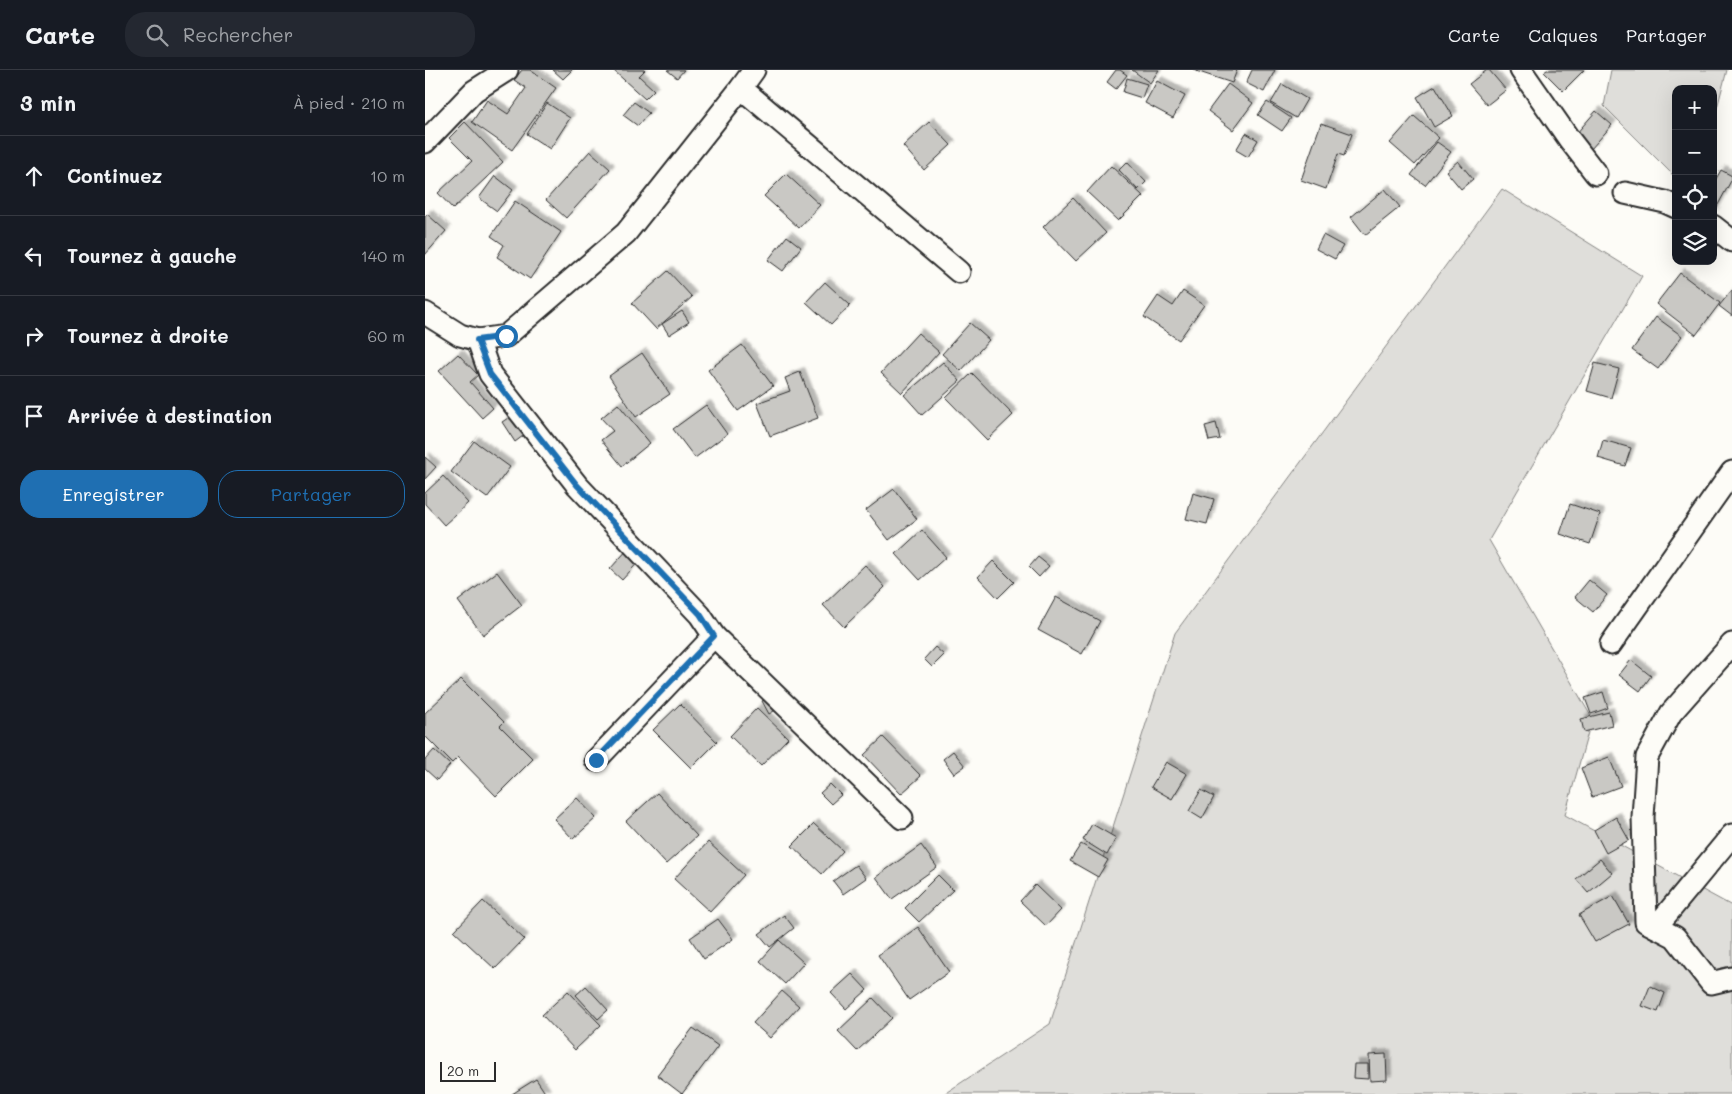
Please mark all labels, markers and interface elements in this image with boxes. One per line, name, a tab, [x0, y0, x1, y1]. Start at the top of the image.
search box	[125, 12, 475, 57]
text: Carte	[25, 19, 95, 50]
icon: search	[143, 21, 171, 49]
text: Rechercher	[183, 22, 293, 47]
text: Carte	[1448, 23, 1500, 47]
text: Calques	[1528, 23, 1598, 47]
text: Partager	[1626, 23, 1707, 47]
map controls	[1672, 85, 1717, 265]
button: +	[1672, 85, 1717, 130]
text: 3 min	[20, 89, 76, 116]
text: À pied · 210 m	[293, 92, 405, 113]
button: −	[1672, 130, 1717, 175]
icon: ahead	[20, 162, 48, 190]
text: Continuez	[67, 163, 162, 188]
text: 10 m	[370, 165, 405, 186]
button: locate	[1672, 175, 1717, 220]
button: layers	[1672, 220, 1717, 265]
icon: left	[20, 242, 48, 270]
text: Tournez à gauche	[67, 243, 236, 268]
text: 140 m	[361, 245, 405, 266]
icon: right	[20, 322, 48, 350]
text: Tournez à droite	[67, 323, 229, 348]
text: 60 m	[368, 325, 405, 346]
route start	[495, 325, 518, 348]
icon: arrive	[20, 402, 48, 430]
text: Arrivée à destination	[67, 403, 272, 428]
button: Enregistrer	[20, 470, 208, 518]
button: Partager	[218, 470, 405, 518]
route end	[585, 749, 608, 772]
scale bar	[440, 1059, 496, 1082]
text: 20 m	[447, 1061, 479, 1080]

